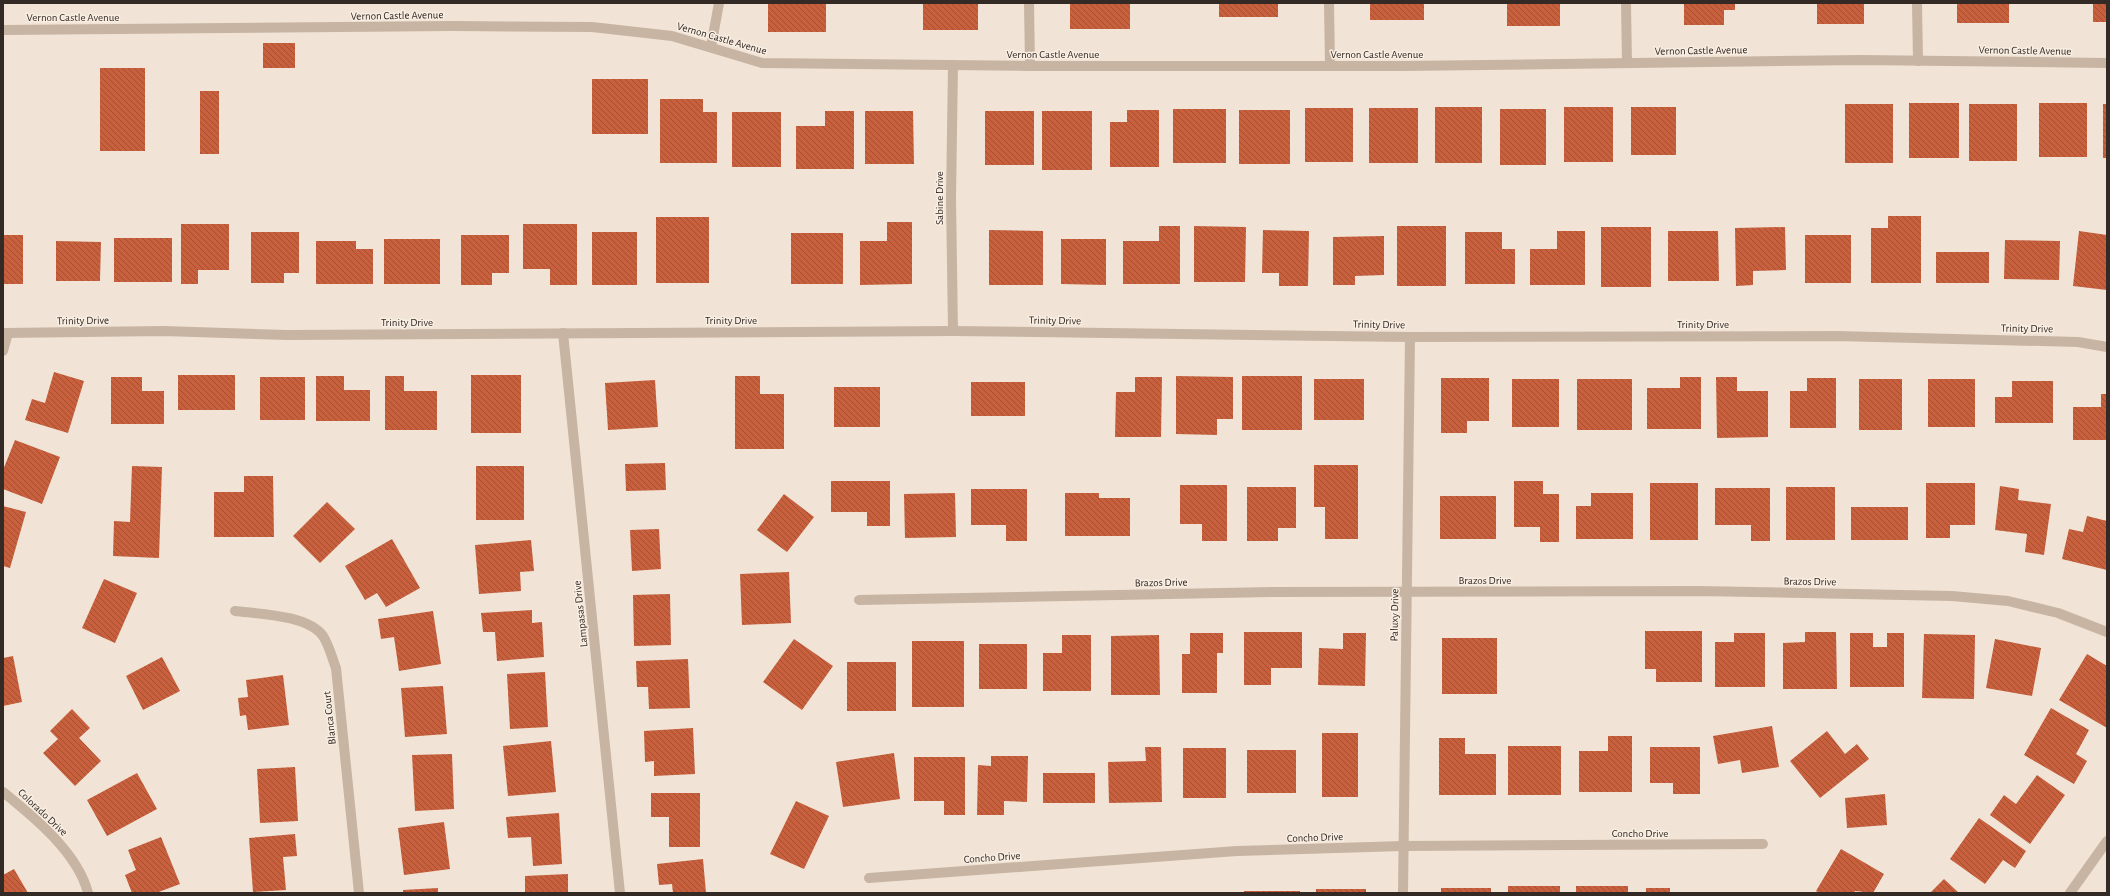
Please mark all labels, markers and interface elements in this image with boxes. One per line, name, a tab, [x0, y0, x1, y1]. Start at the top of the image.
street label: Vernon Castle Avenue	[350, 9, 444, 22]
street label: Vernon Castle Avenue	[27, 12, 119, 23]
street label: Vernon Castle Avenue	[676, 20, 768, 57]
street label: Vernon Castle Avenue	[1654, 44, 1748, 57]
street label: Vernon Castle Avenue	[1978, 44, 2072, 57]
street label: Vernon Castle Avenue	[1007, 49, 1099, 60]
street label: Vernon Castle Avenue	[1331, 49, 1423, 60]
street label: Sabine Drive	[934, 171, 945, 225]
street label: Trinity Drive	[57, 315, 109, 326]
street label: Trinity Drive	[705, 315, 757, 326]
street label: Trinity Drive	[1029, 315, 1081, 326]
street label: Trinity Drive	[381, 317, 433, 328]
street label: Trinity Drive	[1353, 319, 1405, 330]
street label: Trinity Drive	[1677, 319, 1729, 330]
street label: Trinity Drive	[2001, 323, 2053, 334]
street label: Brazos Drive	[1459, 575, 1511, 586]
street label: Brazos Drive	[1783, 576, 1837, 587]
street label: Brazos Drive	[1134, 577, 1188, 588]
street label: Lampasas Drive	[572, 580, 589, 648]
street label: Paluxy Drive	[1389, 588, 1400, 642]
street label: Blanca Court	[321, 690, 338, 745]
street label: Colorado Drive	[16, 787, 70, 838]
street label: Concho Drive	[1612, 828, 1668, 839]
street label: Concho Drive	[1287, 831, 1343, 844]
street label: Concho Drive	[963, 850, 1021, 865]

